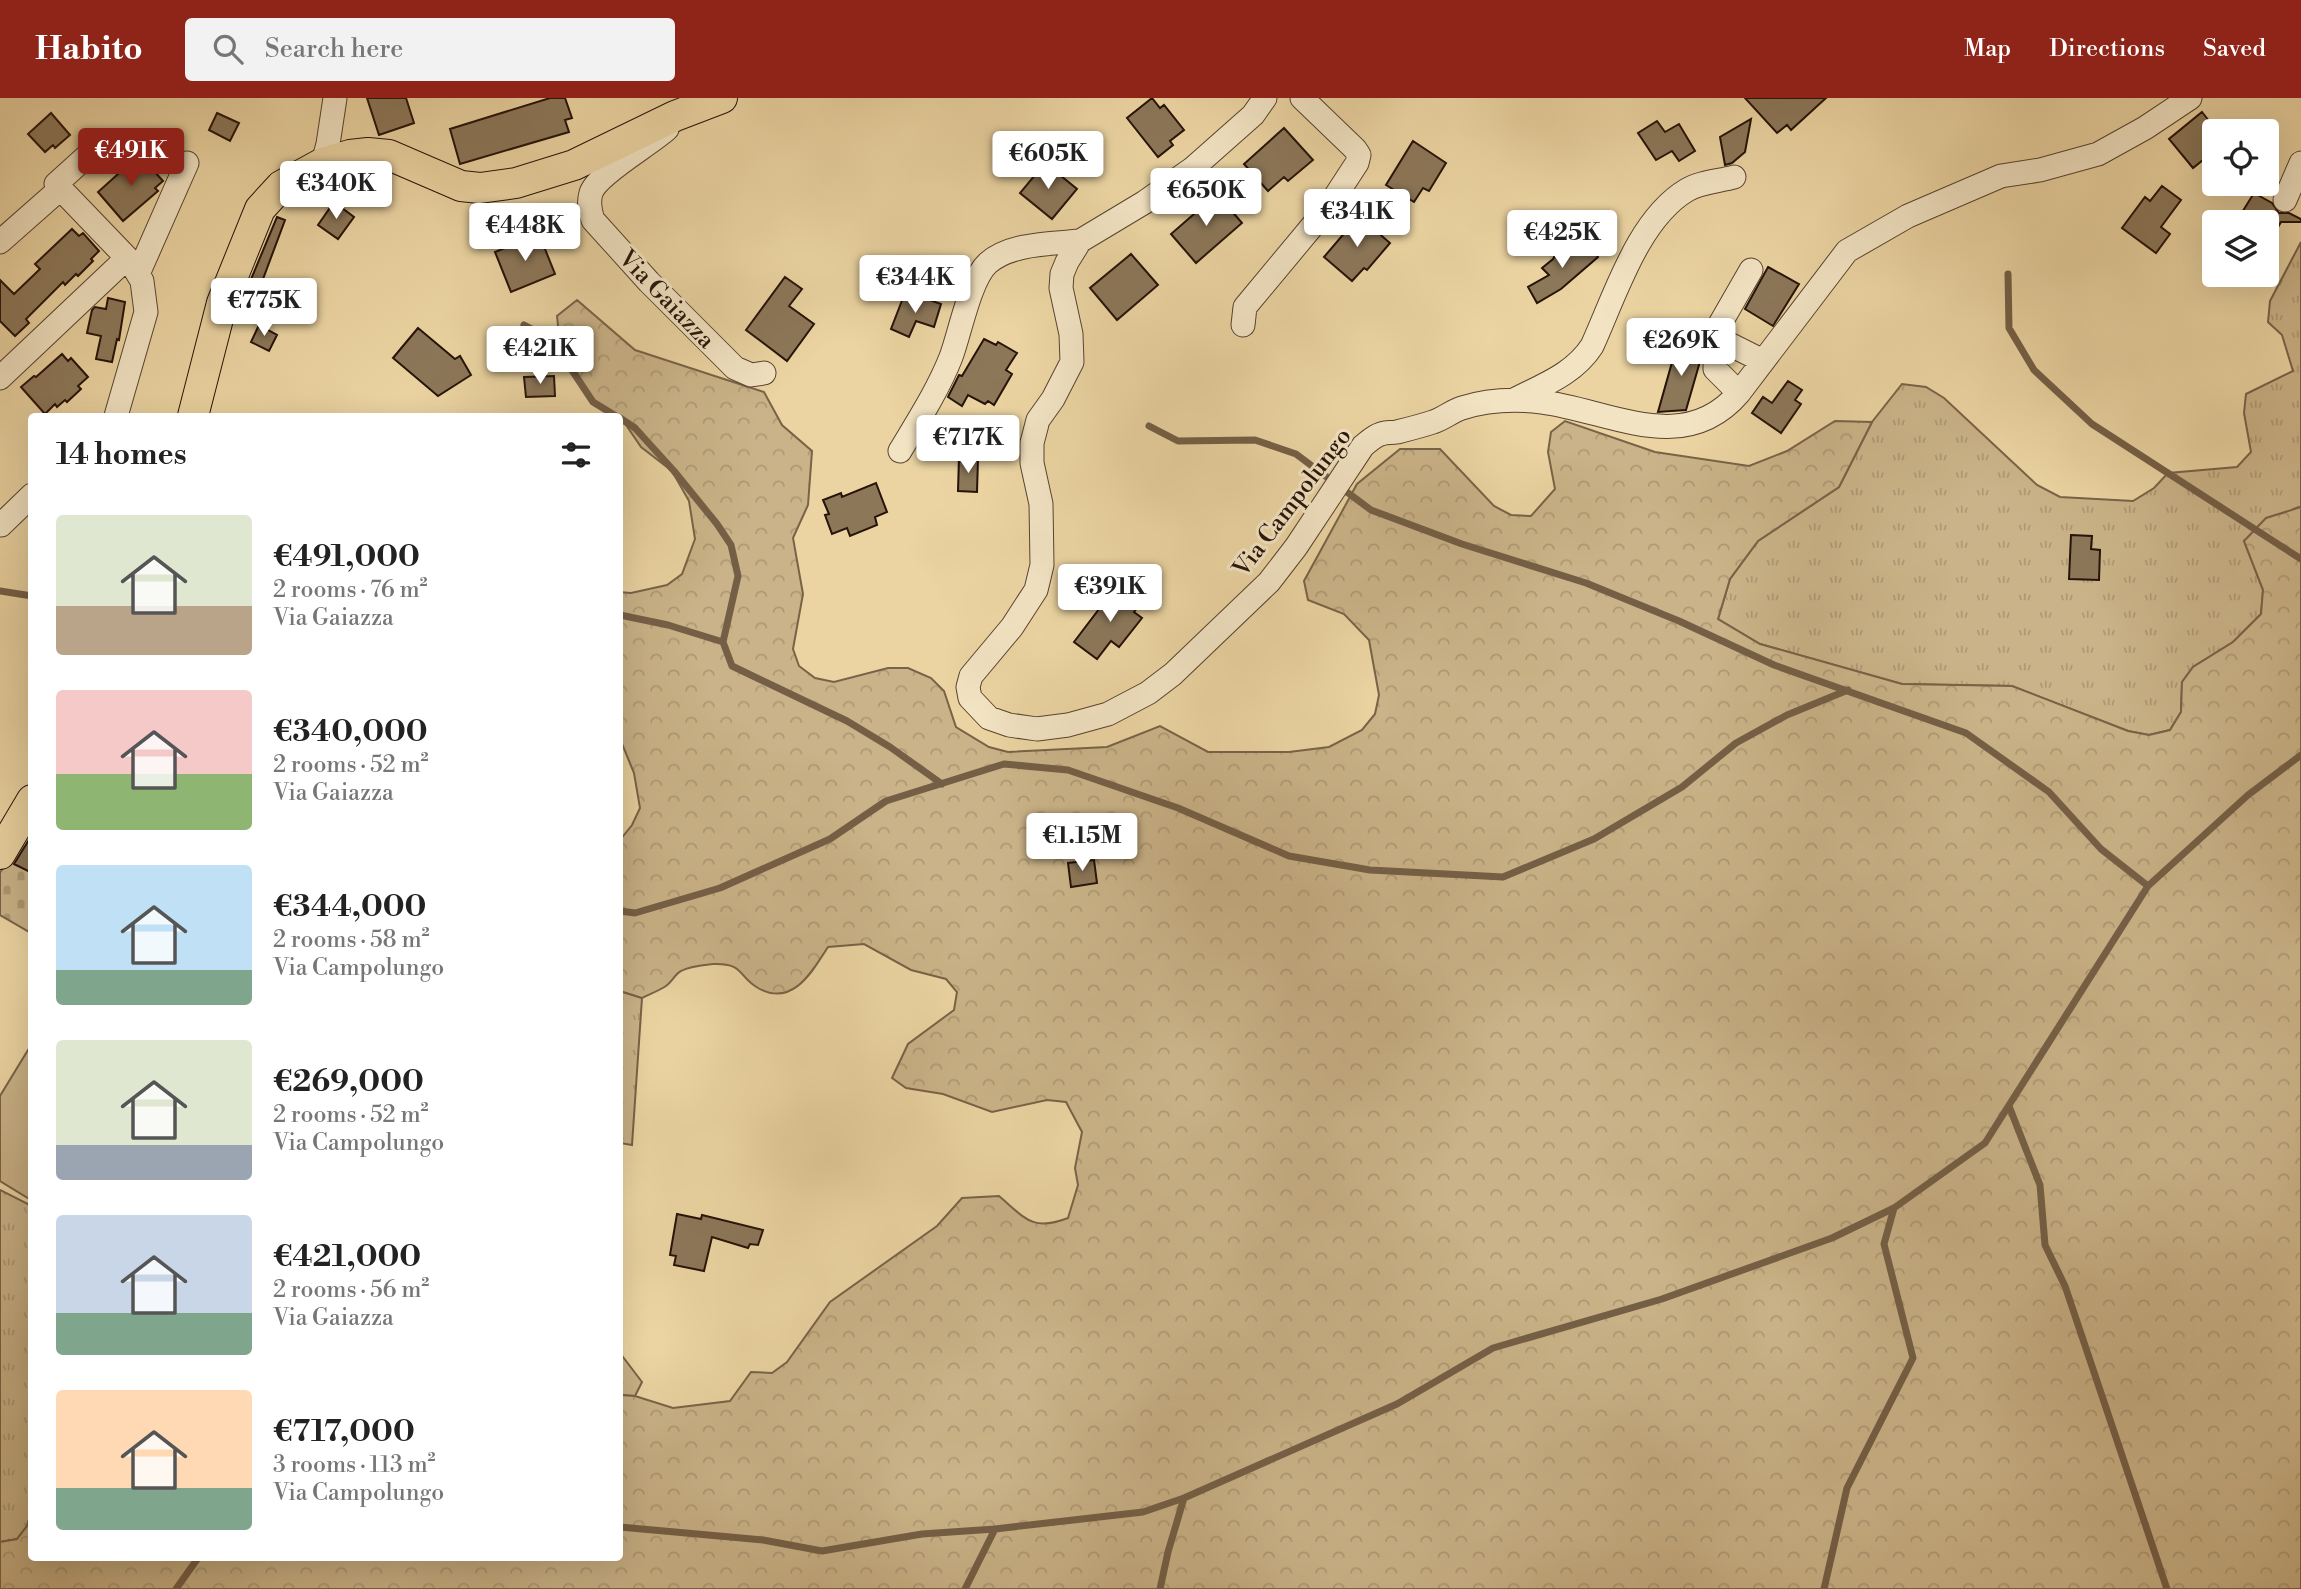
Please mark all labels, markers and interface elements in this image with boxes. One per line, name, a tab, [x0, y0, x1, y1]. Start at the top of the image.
search box	[185, 18, 675, 81]
text: Habito	[35, 29, 143, 70]
icon: search	[209, 30, 247, 68]
text: Search here	[265, 33, 404, 65]
text: Map	[1964, 34, 2011, 64]
text: Directions	[2049, 34, 2165, 64]
text: Saved	[2203, 34, 2266, 64]
map controls	[2202, 119, 2279, 287]
button: locate	[2202, 119, 2279, 196]
pin: €491K	[82, 129, 180, 188]
pin: €605K	[999, 132, 1097, 191]
text: €491K	[94, 137, 168, 165]
text: €605K	[1008, 140, 1088, 168]
pin: €340K	[287, 162, 385, 221]
pin: €650K	[1157, 169, 1255, 228]
text: €340K	[296, 170, 376, 198]
text: €650K	[1166, 177, 1246, 205]
pin: €341K	[1308, 190, 1406, 249]
text: €341K	[1320, 198, 1394, 226]
pin: €448K	[476, 204, 574, 263]
button: layers	[2202, 210, 2279, 287]
pin: €425K	[1513, 211, 1611, 270]
text: €448K	[485, 212, 565, 240]
text: €425K	[1523, 219, 1601, 247]
street label: Via Gaiazza	[611, 243, 721, 356]
pin: €344K	[866, 256, 964, 315]
text: €344K	[875, 264, 955, 292]
pin: €775K	[215, 278, 313, 338]
text: €775K	[227, 287, 301, 315]
pin: €269K	[1632, 318, 1730, 378]
pin: €421K	[491, 327, 589, 386]
text: €269K	[1643, 327, 1719, 355]
text: €421K	[503, 335, 577, 363]
pin: €717K	[919, 416, 1017, 475]
street label: Via Campolungo	[1226, 422, 1359, 584]
text: €717K	[932, 424, 1004, 452]
text: 14 homes	[56, 436, 187, 474]
icon: filters	[557, 436, 595, 474]
text: €491,000	[273, 538, 420, 576]
icon: home	[112, 543, 196, 627]
pin: €391K	[1061, 564, 1159, 624]
text: €391K	[1074, 573, 1146, 601]
text: 2 rooms · 76 m²	[273, 576, 428, 604]
text: Via Gaiazza	[273, 604, 394, 632]
text: €340,000	[273, 713, 428, 751]
icon: home	[112, 718, 196, 802]
text: 2 rooms · 52 m²	[273, 751, 429, 779]
text: Via Gaiazza	[273, 779, 394, 807]
pin: €1.15M	[1025, 814, 1139, 873]
text: €1.15M	[1042, 822, 1122, 850]
text: €344,000	[273, 888, 426, 926]
icon: home	[112, 893, 196, 977]
text: 2 rooms · 58 m²	[273, 926, 430, 954]
text: Via Campolungo	[273, 954, 444, 982]
text: €269,000	[273, 1063, 424, 1101]
icon: home	[112, 1068, 196, 1152]
text: 2 rooms · 52 m²	[273, 1101, 429, 1129]
text: Via Campolungo	[273, 1129, 444, 1157]
text: €421,000	[273, 1238, 421, 1276]
icon: home	[112, 1243, 196, 1327]
text: 2 rooms · 56 m²	[273, 1276, 429, 1304]
text: Via Gaiazza	[273, 1304, 394, 1332]
text: €717,000	[273, 1413, 415, 1451]
icon: home	[112, 1418, 196, 1502]
text: 3 rooms · 113 m²	[273, 1451, 436, 1479]
text: Via Campolungo	[273, 1479, 444, 1507]

